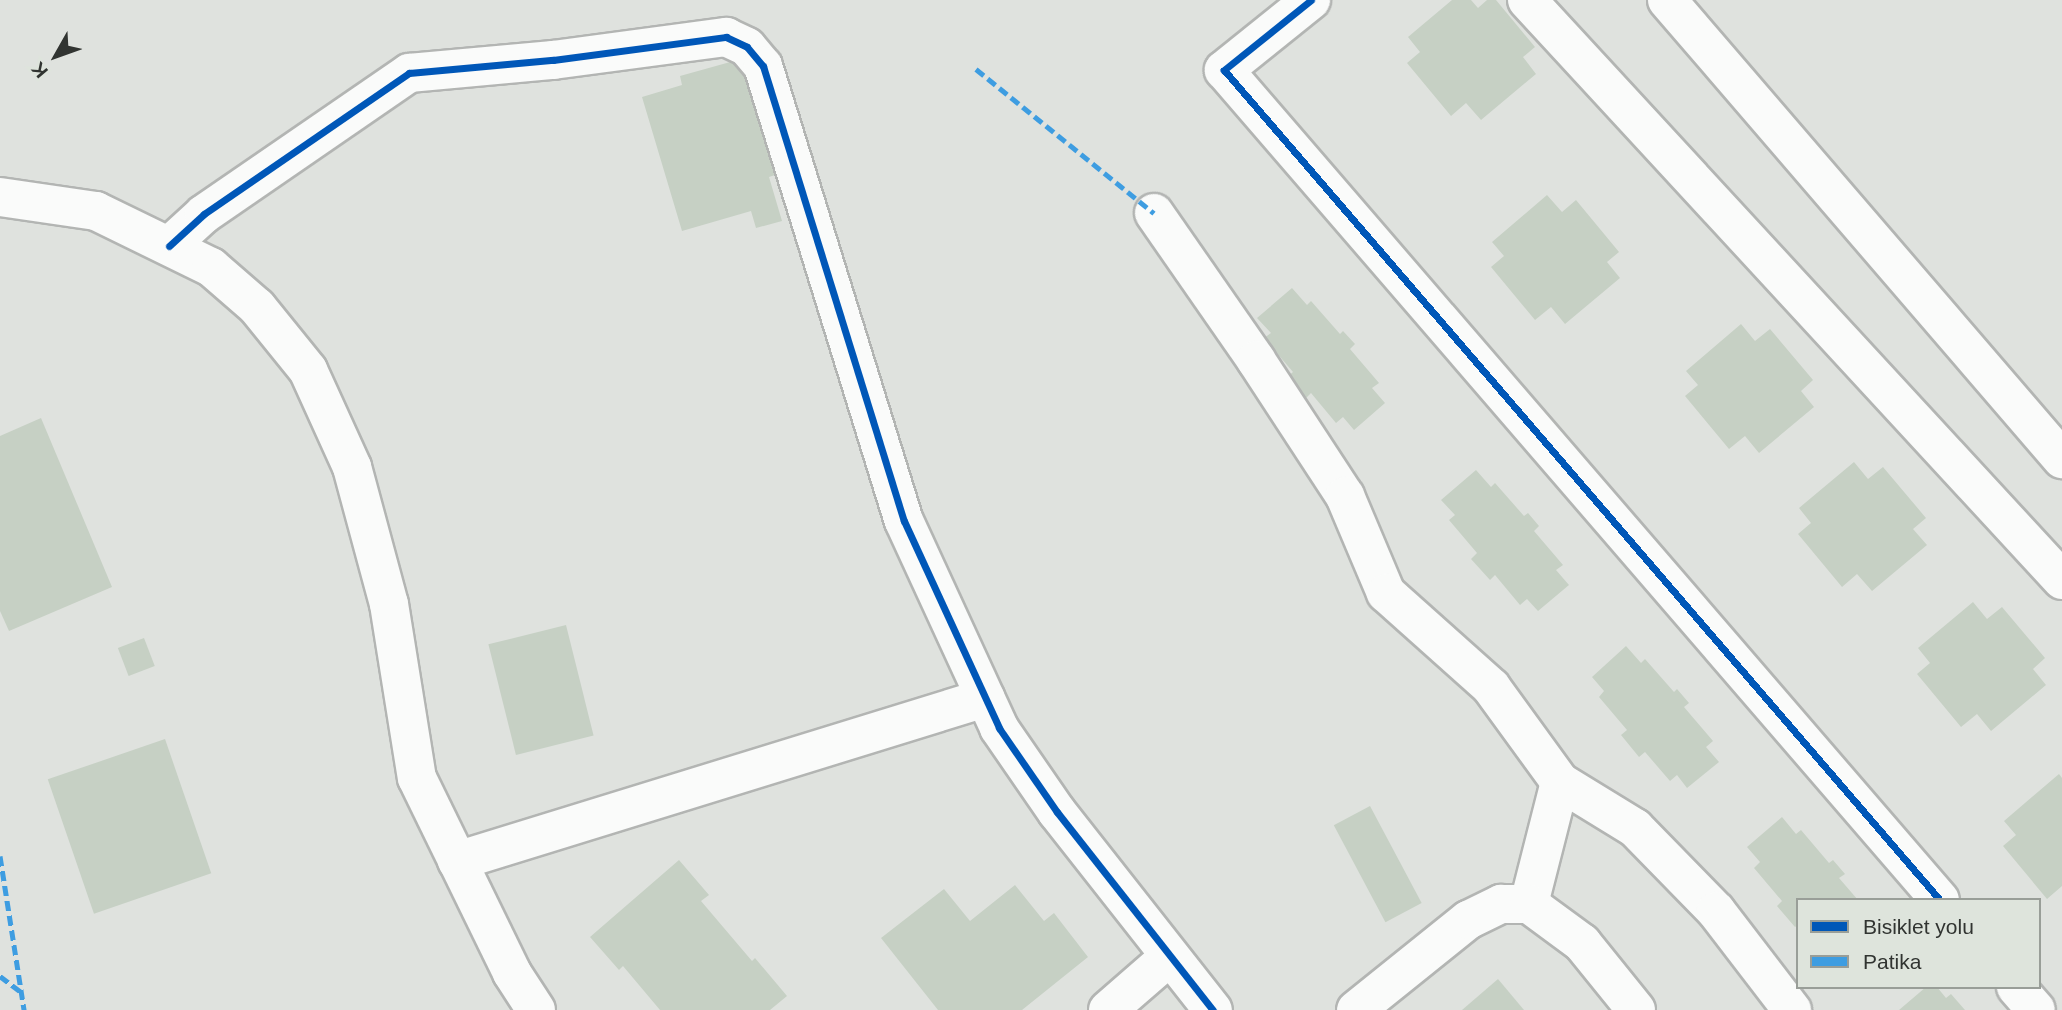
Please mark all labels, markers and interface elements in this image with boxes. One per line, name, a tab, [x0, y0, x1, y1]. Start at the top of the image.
north arrow	[21, 21, 91, 91]
text: K	[27, 58, 52, 82]
legend	[1796, 898, 2041, 989]
text: Bisiklet yolu	[1863, 915, 1974, 938]
text: Patika	[1863, 950, 1921, 973]

